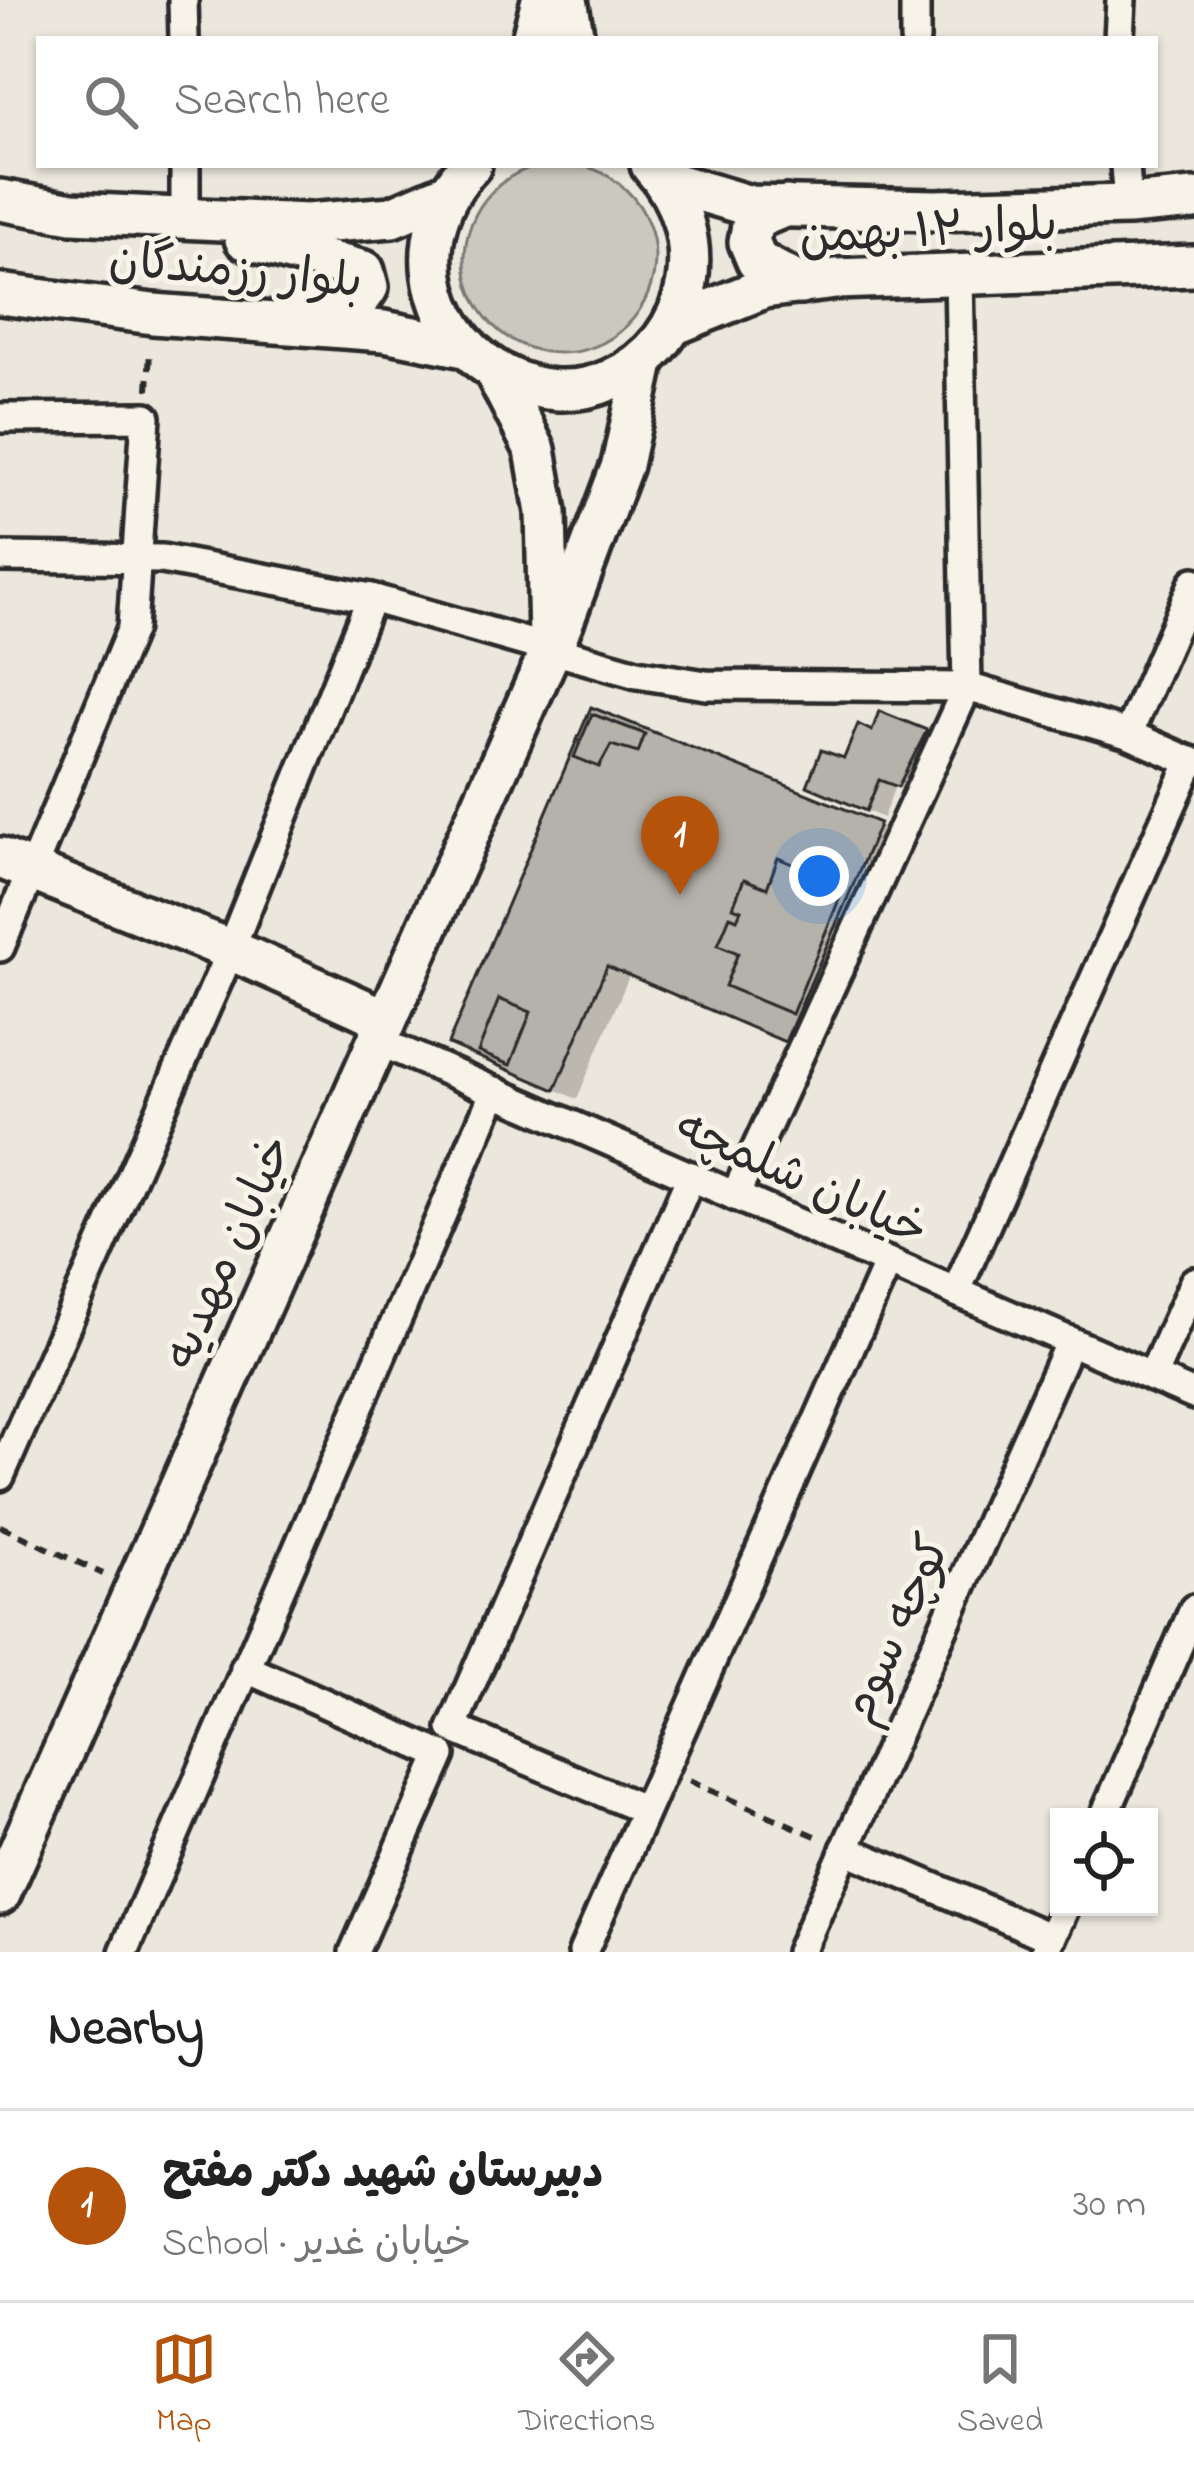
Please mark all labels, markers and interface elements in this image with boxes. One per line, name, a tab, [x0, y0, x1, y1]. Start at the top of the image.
search box	[36, 36, 1158, 168]
icon: search	[78, 69, 144, 135]
text: Search here	[174, 69, 390, 135]
street label: بلوار ۱۲ بهمن	[797, 191, 1059, 275]
street label: بلوار رزمندگان	[106, 227, 365, 319]
pin: 1	[641, 796, 719, 895]
your location	[789, 846, 849, 906]
street label: خیابان شلمچه	[664, 1094, 938, 1267]
street label: خیابان مهدیه	[148, 1124, 313, 1382]
street label: کوچه سوم	[826, 1524, 971, 1736]
map controls	[1050, 1808, 1158, 1916]
button: locate	[1050, 1808, 1158, 1916]
text: Nearby	[48, 1993, 204, 2068]
text: دبیرستان شهید دکتر مفتح	[162, 2142, 603, 2208]
text: 1	[81, 2177, 93, 2234]
text: 30 m	[1073, 2177, 1146, 2234]
text: School · خیابان غدیر	[162, 2216, 471, 2273]
tab: Map	[151, 2326, 217, 2446]
tab: Directions	[518, 2326, 656, 2446]
tab: Saved	[957, 2326, 1043, 2446]

